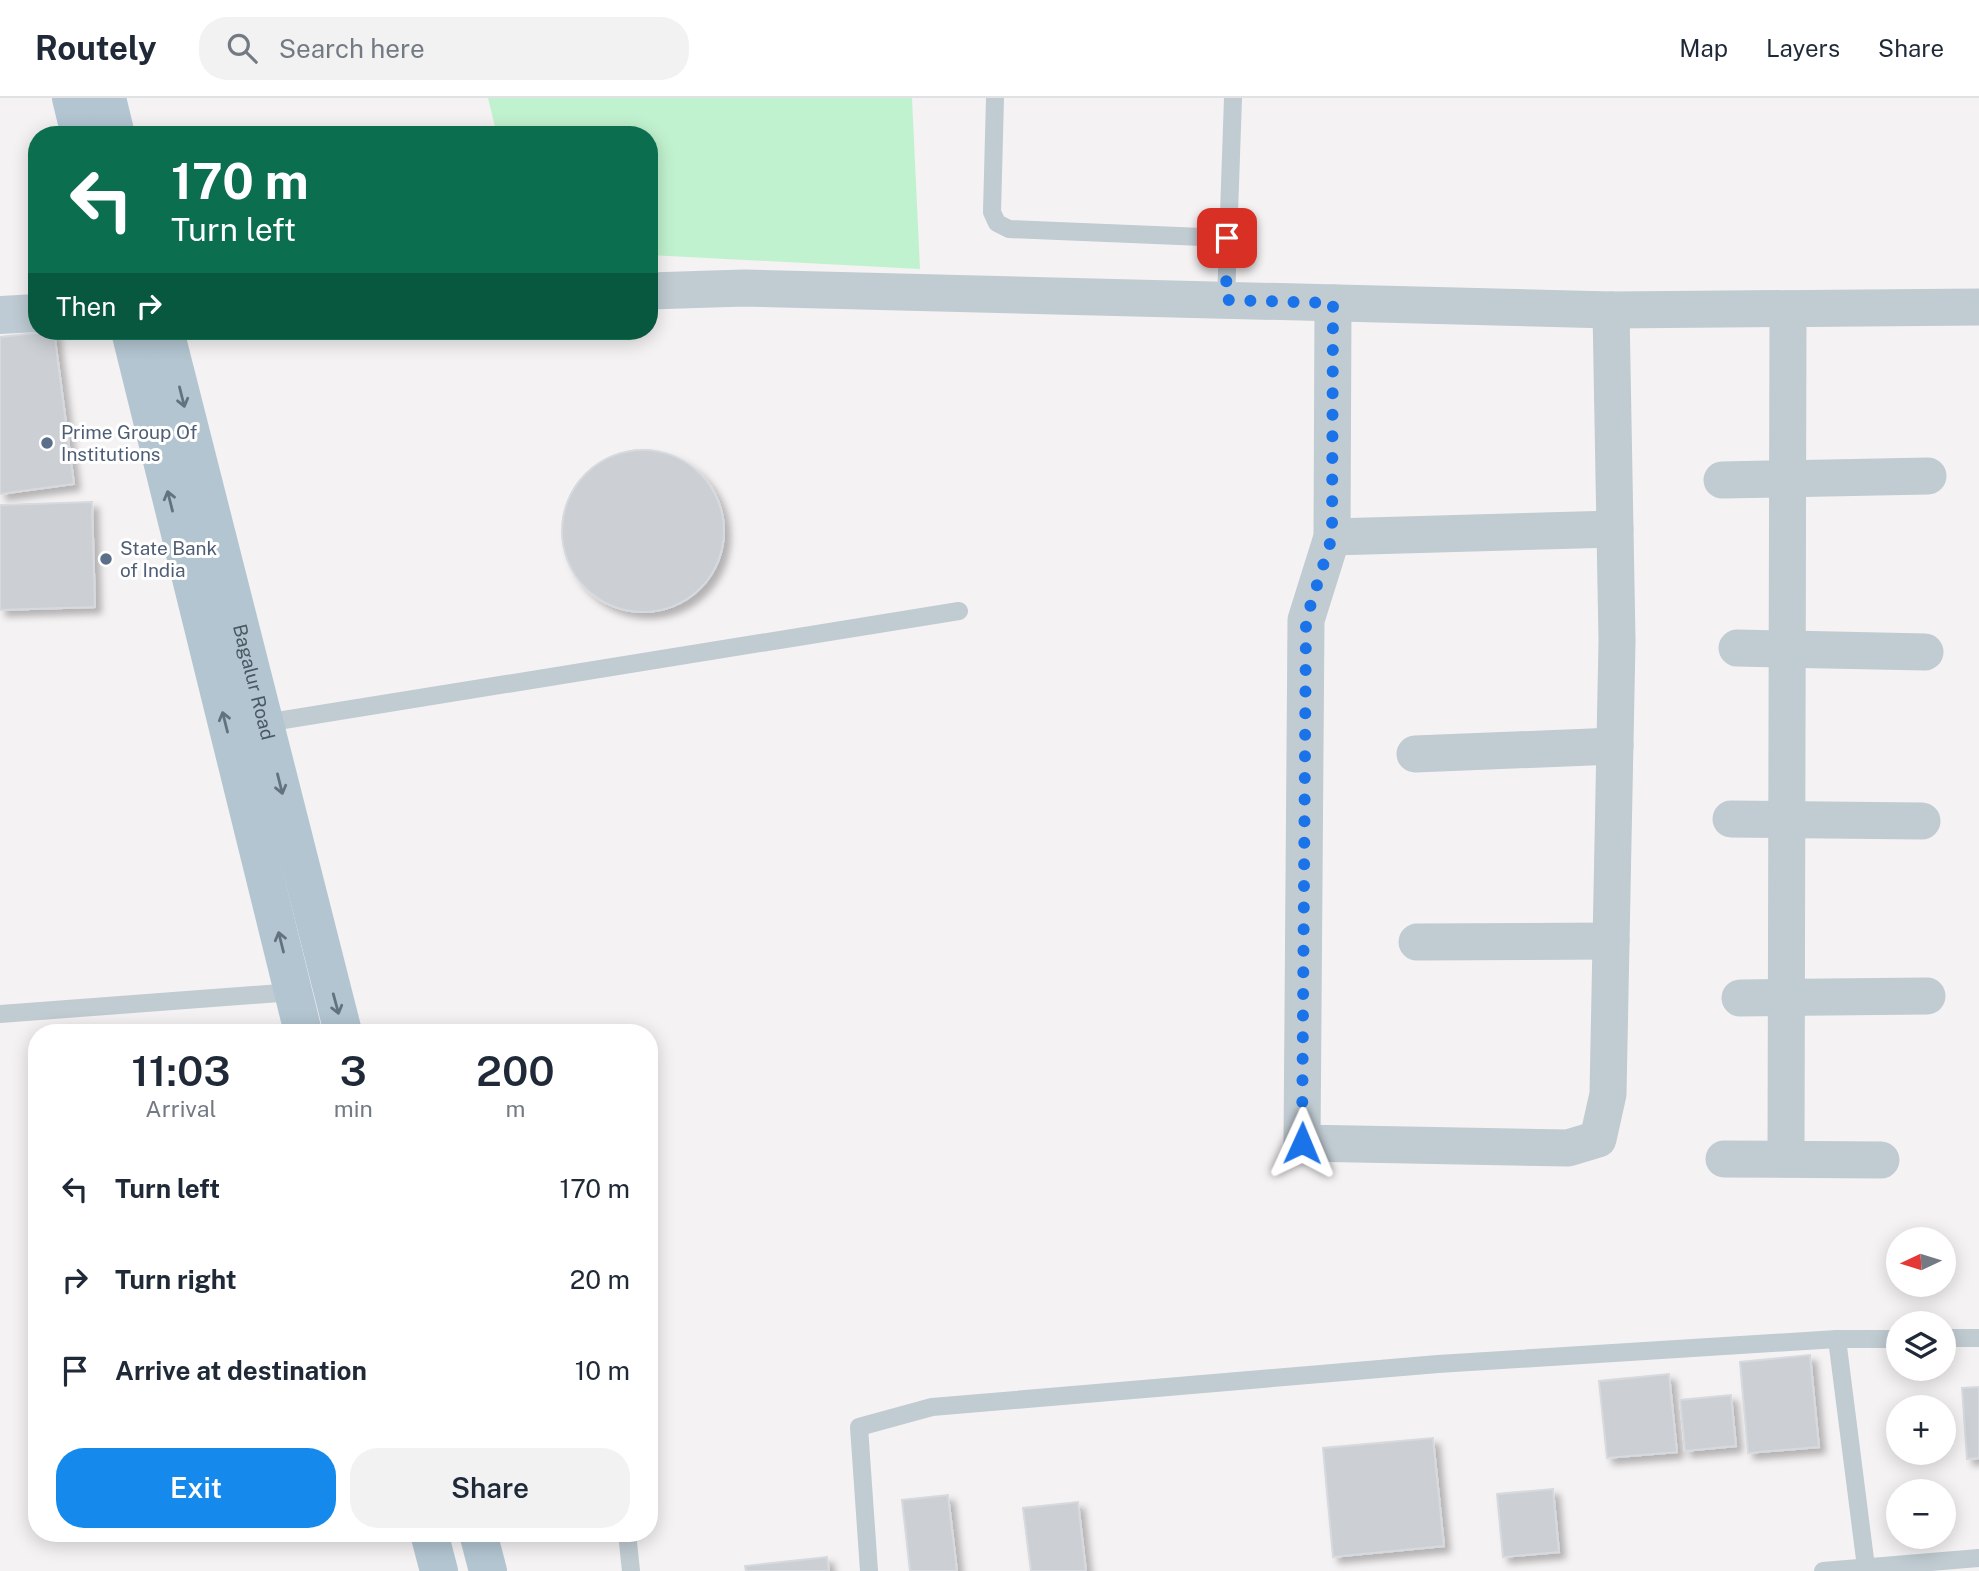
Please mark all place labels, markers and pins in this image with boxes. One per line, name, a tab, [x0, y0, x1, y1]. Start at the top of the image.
pin	[1197, 208, 1257, 268]
place label: Prime Group Of Institutions	[61, 421, 197, 465]
marker: Prime Group Of Institutions	[39, 435, 55, 451]
place label: State Bank of India	[120, 537, 217, 581]
marker: State Bank of India	[98, 551, 114, 567]

